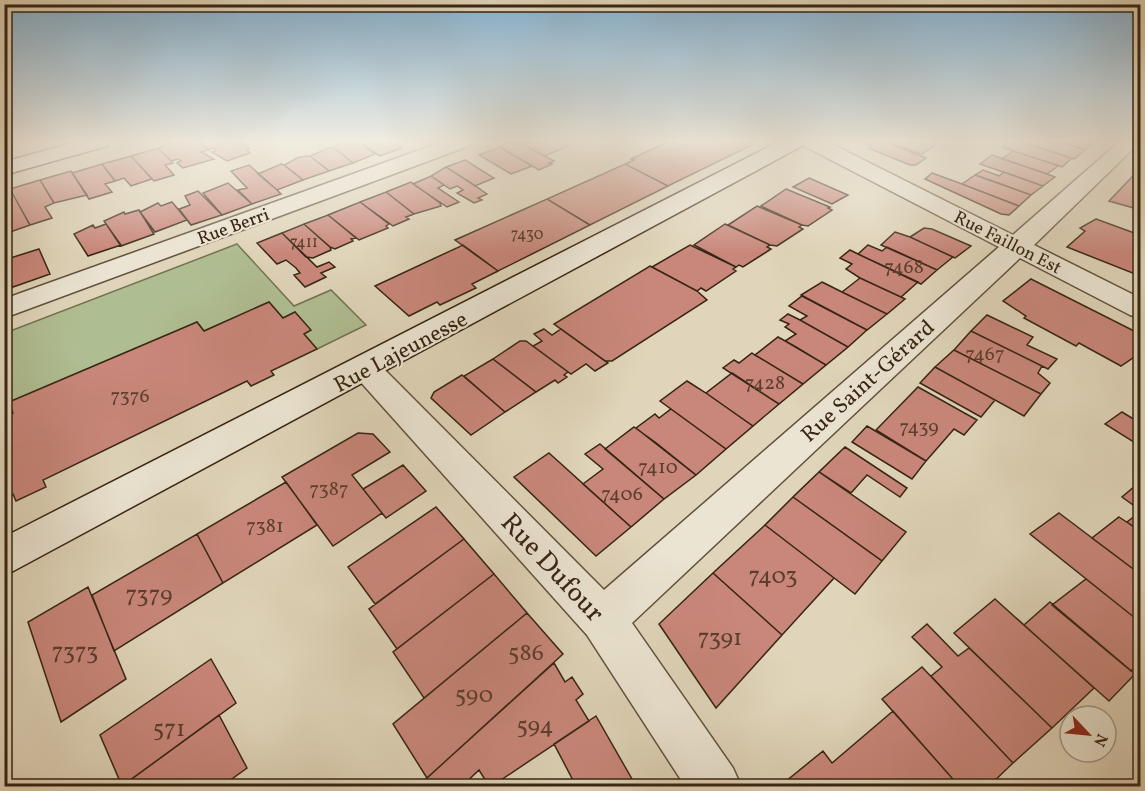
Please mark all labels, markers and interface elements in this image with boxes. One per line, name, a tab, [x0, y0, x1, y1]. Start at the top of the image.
street label: Rue Berri	[194, 203, 273, 252]
street label: Rue Faillon Est	[949, 205, 1065, 281]
house number: 7430	[511, 224, 543, 246]
house number: 7411	[290, 232, 318, 254]
house number: 7468	[884, 254, 924, 282]
street label: Rue Lajeunesse	[329, 305, 474, 402]
street label: Rue Saint-Gérard	[795, 313, 942, 450]
house number: 7467	[965, 341, 1005, 369]
house number: 7428	[745, 370, 785, 398]
house number: 7376	[110, 383, 150, 411]
house number: 7439	[899, 414, 939, 442]
house number: 7410	[638, 454, 678, 482]
house number: 7387	[309, 476, 349, 504]
house number: 7406	[601, 481, 643, 509]
street label: Rue Dufour	[491, 505, 612, 631]
house number: 7381	[246, 513, 284, 541]
house number: 7403	[748, 560, 798, 594]
house number: 7379	[125, 579, 173, 613]
house number: 7391	[698, 622, 742, 656]
house number: 7373	[52, 636, 98, 670]
house number: 586	[508, 637, 544, 671]
house number: 590	[455, 679, 493, 713]
north arrow	[1058, 704, 1118, 764]
house number: 594	[516, 710, 554, 744]
house number: 571	[153, 713, 185, 747]
text: N	[1087, 730, 1112, 750]

